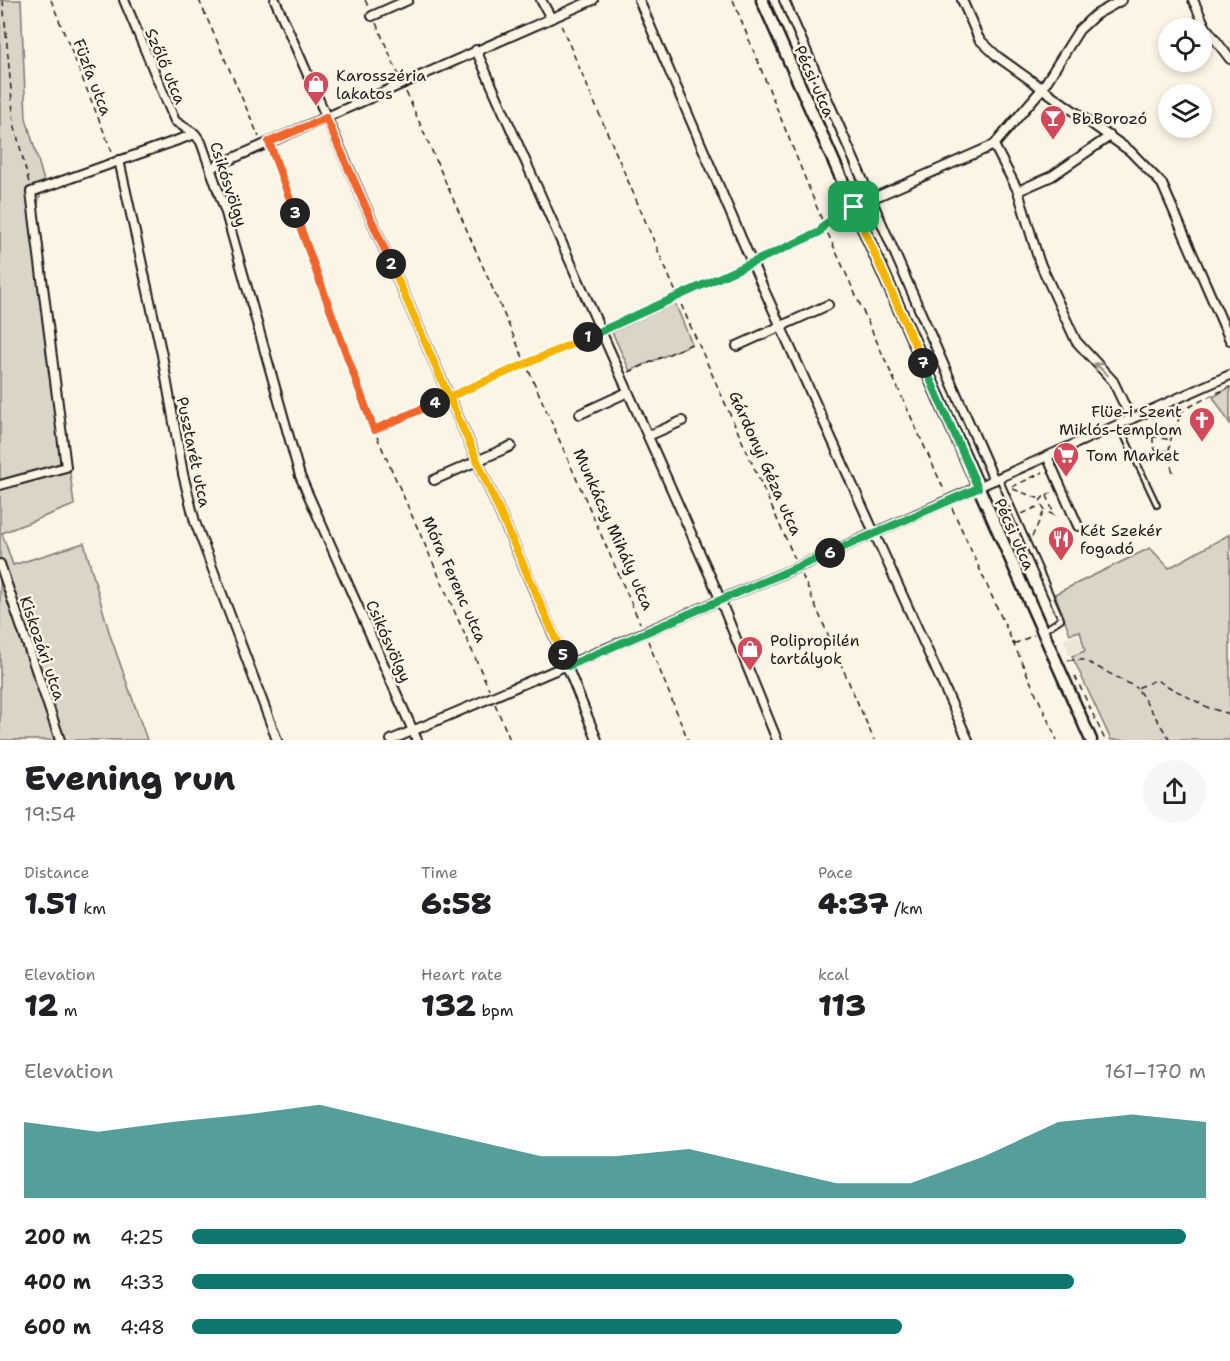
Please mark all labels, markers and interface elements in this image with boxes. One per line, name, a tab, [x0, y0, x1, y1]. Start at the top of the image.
map controls	[1158, 18, 1212, 138]
button: locate	[1158, 18, 1212, 72]
street label: Szőlő utca	[140, 25, 191, 107]
street label: Füzfa utca	[68, 36, 117, 119]
street label: Pécsi utca	[789, 42, 840, 120]
place label: Karosszéria lakatos	[336, 65, 426, 104]
shop icon: Karosszéria lakatos	[301, 69, 331, 107]
button: layers	[1158, 84, 1212, 138]
bar icon: Bb.Borozó	[1038, 103, 1068, 141]
place label: Bb.Borozó	[1072, 108, 1147, 129]
street label: Csikósvölgy	[205, 139, 252, 229]
pin	[828, 181, 879, 232]
icon: arrive	[837, 190, 870, 223]
pin: 3	[280, 198, 310, 228]
text: 3	[289, 202, 301, 223]
pin: 2	[376, 249, 406, 279]
text: 2	[385, 253, 397, 274]
pin: 1	[573, 322, 603, 352]
text: 1	[584, 326, 592, 347]
pin: 7	[908, 348, 938, 378]
text: 7	[917, 352, 929, 373]
one-way arrow	[1094, 362, 1109, 377]
pin: 4	[420, 388, 450, 418]
street label: Gárdonyi Géza utca	[724, 388, 807, 539]
text: 4	[429, 392, 441, 413]
street label: Pusztarét utca	[172, 395, 215, 509]
place label: Flüe-i Szent Miklós-templom	[1059, 401, 1182, 440]
church icon: Flüe-i Szent Miklós-templom	[1187, 405, 1217, 443]
supermarket icon: Tom Market	[1051, 440, 1081, 478]
street label: Munkácsy Mihály utca	[568, 445, 659, 613]
place label: Tom Market	[1086, 445, 1179, 466]
street label: Pécsi utca	[989, 495, 1040, 573]
street label: Móra Ferenc utca	[417, 513, 492, 646]
place label: Két Szekér fogadó	[1080, 520, 1163, 559]
restaurant icon: Két Szekér fogadó	[1046, 524, 1076, 562]
pin: 6	[815, 538, 845, 568]
text: 6	[824, 542, 836, 563]
street label: Kiskozári utca	[15, 593, 70, 703]
street label: Csikósvölgy	[361, 597, 416, 686]
place label: Polipropilén tartályok	[770, 630, 860, 669]
shop icon: Polipropilén tartályok	[735, 634, 765, 672]
pin: 5	[548, 640, 578, 670]
text: 5	[558, 644, 568, 665]
text: Evening run	[24, 756, 235, 801]
button: share	[1143, 760, 1206, 823]
text: 19:54	[24, 801, 76, 827]
text: Distance	[24, 862, 90, 883]
text: Time	[421, 862, 458, 883]
text: Pace	[818, 862, 853, 883]
text: 1.51	[24, 883, 78, 924]
text: 6:58	[421, 883, 492, 924]
text: 4:37	[818, 883, 889, 924]
text: km	[78, 898, 106, 919]
text: /km	[889, 898, 923, 919]
text: Elevation	[24, 964, 96, 985]
text: Heart rate	[421, 964, 503, 985]
text: kcal	[818, 964, 849, 985]
text: 12	[24, 985, 58, 1026]
text: 132	[421, 985, 476, 1026]
text: 113	[818, 985, 866, 1026]
text: m	[58, 1000, 77, 1021]
text: bpm	[476, 1000, 514, 1021]
text: Elevation	[24, 1058, 114, 1084]
text: 161–170 m	[1105, 1058, 1206, 1084]
text: 200 m	[24, 1224, 91, 1250]
text: 4:25	[120, 1224, 164, 1250]
text: 400 m	[24, 1269, 91, 1295]
text: 4:33	[120, 1269, 164, 1295]
text: 600 m	[24, 1314, 91, 1340]
text: 4:48	[120, 1314, 165, 1340]

